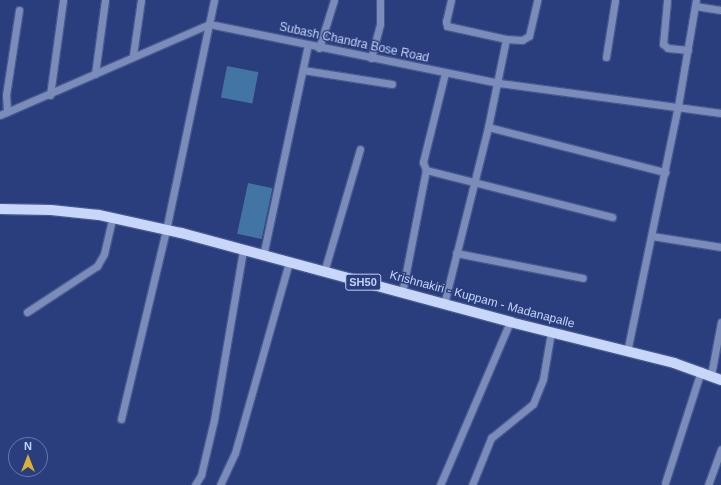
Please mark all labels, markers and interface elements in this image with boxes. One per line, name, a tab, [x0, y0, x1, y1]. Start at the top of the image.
street label: Subash Chandra Bose Road	[278, 20, 430, 66]
street label: Krishnakiri - Kuppam - Madanapalle	[388, 268, 576, 332]
road number: SH50	[345, 273, 381, 291]
north arrow	[8, 437, 48, 477]
text: N	[24, 440, 32, 452]

